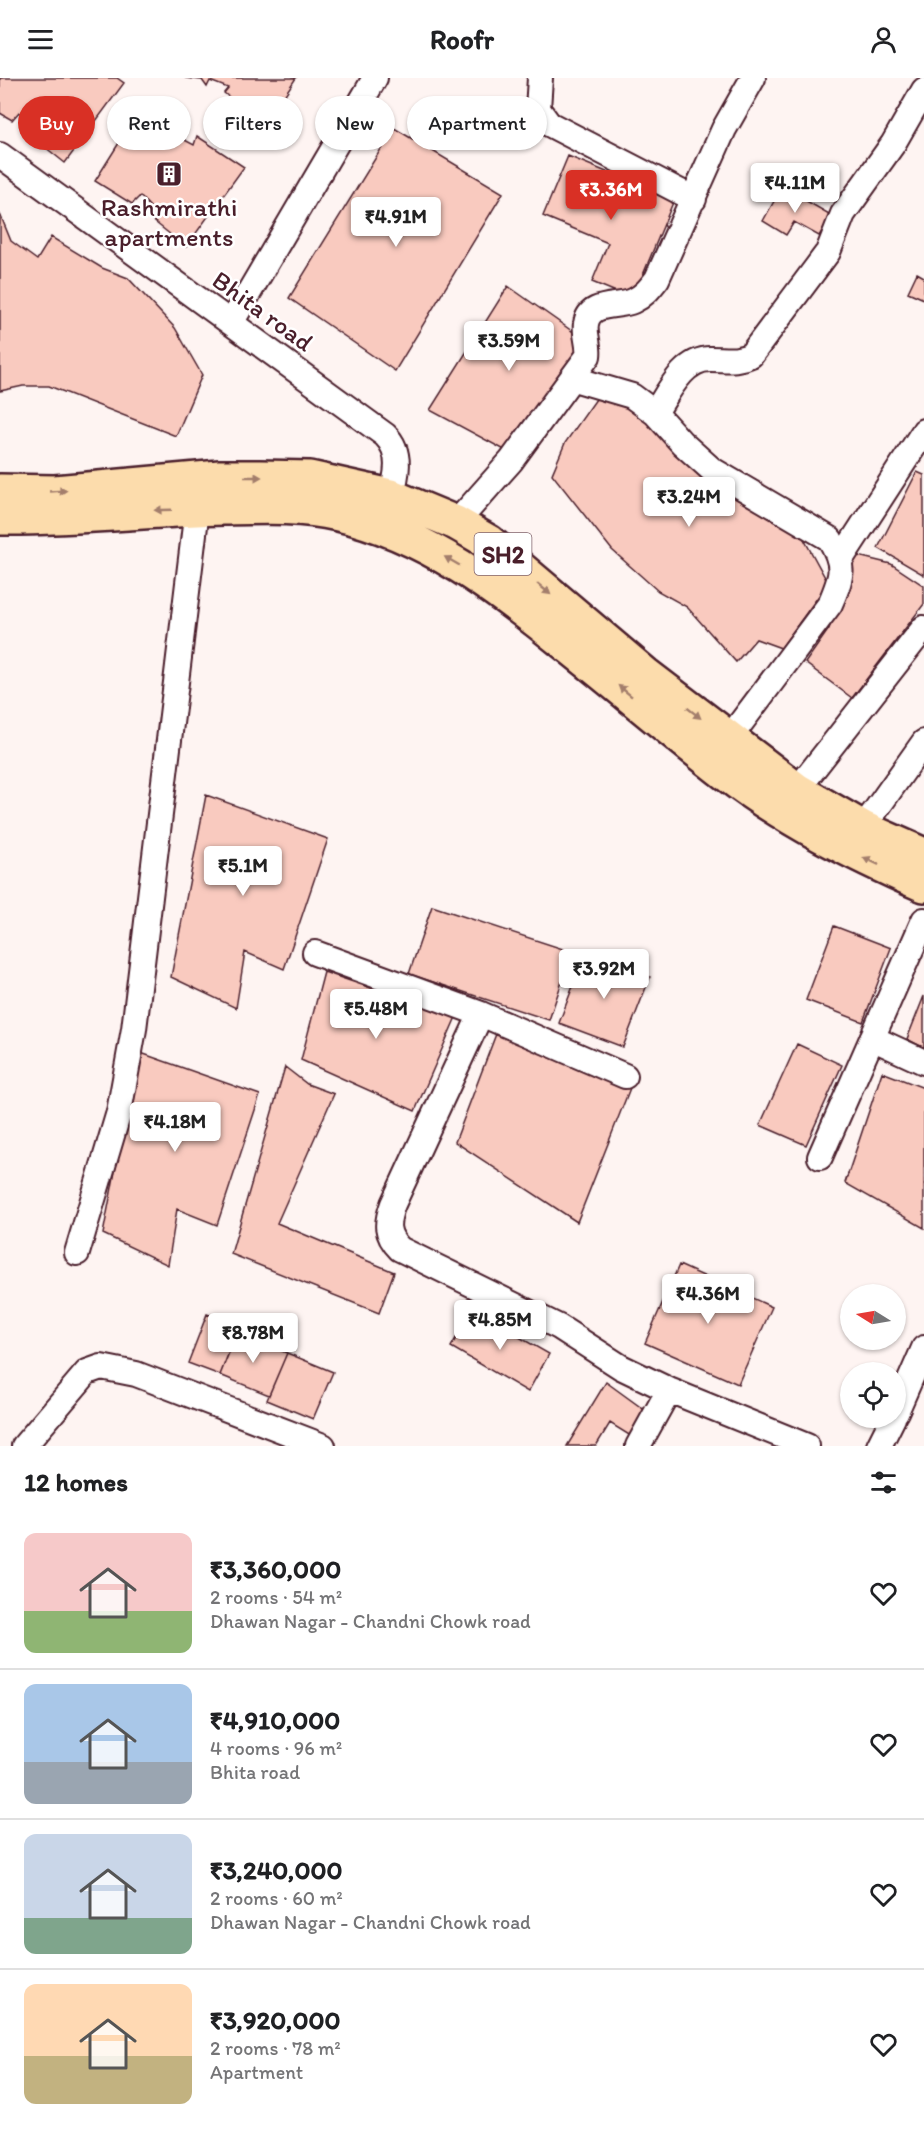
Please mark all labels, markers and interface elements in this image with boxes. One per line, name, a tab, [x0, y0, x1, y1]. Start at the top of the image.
icon: menu	[24, 23, 57, 56]
text: Roofr	[430, 23, 494, 56]
icon: person	[867, 23, 900, 56]
chip: Buy	[18, 96, 95, 150]
chip: Rent	[107, 96, 191, 150]
chip: Filters	[203, 96, 303, 150]
chip: New	[315, 96, 395, 150]
chip: Apartment	[407, 96, 547, 150]
building icon: Rashmirathi apartments	[154, 159, 184, 189]
pin: ₹4.11M	[746, 163, 844, 214]
pin: ₹3.36M	[562, 170, 660, 221]
text: ₹4.11M	[765, 170, 825, 194]
text: ₹3.36M	[580, 177, 642, 201]
place label: Rashmirathi apartments	[101, 191, 237, 253]
pin: ₹4.91M	[347, 197, 445, 248]
text: ₹4.91M	[365, 204, 427, 228]
street label: Bhita road	[206, 264, 320, 359]
pin: ₹3.59M	[460, 321, 558, 372]
text: ₹3.59M	[478, 328, 540, 352]
one-way arrow	[243, 472, 262, 482]
pin: ₹3.24M	[640, 477, 738, 528]
text: ₹3.24M	[657, 484, 721, 508]
one-way arrow	[49, 487, 68, 496]
one-way arrow	[153, 505, 172, 515]
road number: SH2	[474, 533, 532, 575]
one-way arrow	[444, 556, 461, 566]
one-way arrow	[536, 582, 551, 595]
one-way arrow	[617, 686, 632, 698]
one-way arrow	[687, 706, 702, 719]
pin: ₹5.1M	[201, 846, 285, 897]
text: ₹5.1M	[218, 853, 268, 877]
one-way arrow	[862, 857, 879, 866]
pin: ₹3.92M	[555, 949, 653, 1000]
text: ₹3.92M	[573, 956, 635, 980]
pin: ₹5.48M	[327, 989, 425, 1040]
text: ₹5.48M	[344, 996, 408, 1020]
pin: ₹4.18M	[126, 1102, 224, 1153]
text: ₹4.18M	[144, 1109, 206, 1133]
pin: ₹4.36M	[659, 1274, 757, 1325]
text: ₹4.36M	[676, 1281, 740, 1305]
north arrow	[840, 1284, 906, 1350]
map controls	[840, 1284, 906, 1428]
pin: ₹4.85M	[451, 1300, 549, 1351]
text: ₹4.85M	[468, 1307, 532, 1331]
pin: ₹8.78M	[204, 1313, 302, 1364]
text: ₹8.78M	[222, 1320, 284, 1344]
button: locate	[840, 1362, 906, 1428]
text: 12 homes	[24, 1466, 128, 1498]
icon: filters	[867, 1466, 900, 1499]
text: ₹3,360,000	[210, 1553, 341, 1585]
icon: home	[72, 1557, 144, 1629]
icon: heart	[867, 1577, 900, 1610]
text: 2 rooms · 54 m²	[210, 1585, 342, 1609]
text: Dhawan Nagar - Chandni Chowk road	[210, 1609, 531, 1633]
text: ₹4,910,000	[210, 1704, 340, 1736]
icon: home	[72, 1708, 144, 1780]
icon: heart	[867, 1728, 900, 1761]
text: 4 rooms · 96 m²	[210, 1736, 342, 1760]
text: Bhita road	[210, 1760, 300, 1784]
text: ₹3,240,000	[210, 1854, 343, 1886]
icon: home	[72, 1858, 144, 1930]
icon: heart	[867, 1878, 900, 1911]
text: 2 rooms · 60 m²	[210, 1886, 343, 1910]
text: Dhawan Nagar - Chandni Chowk road	[210, 1910, 531, 1934]
text: ₹3,920,000	[210, 2004, 341, 2036]
icon: home	[72, 2008, 144, 2080]
icon: heart	[867, 2028, 900, 2061]
text: 2 rooms · 78 m²	[210, 2036, 341, 2060]
text: Apartment	[210, 2060, 303, 2084]

